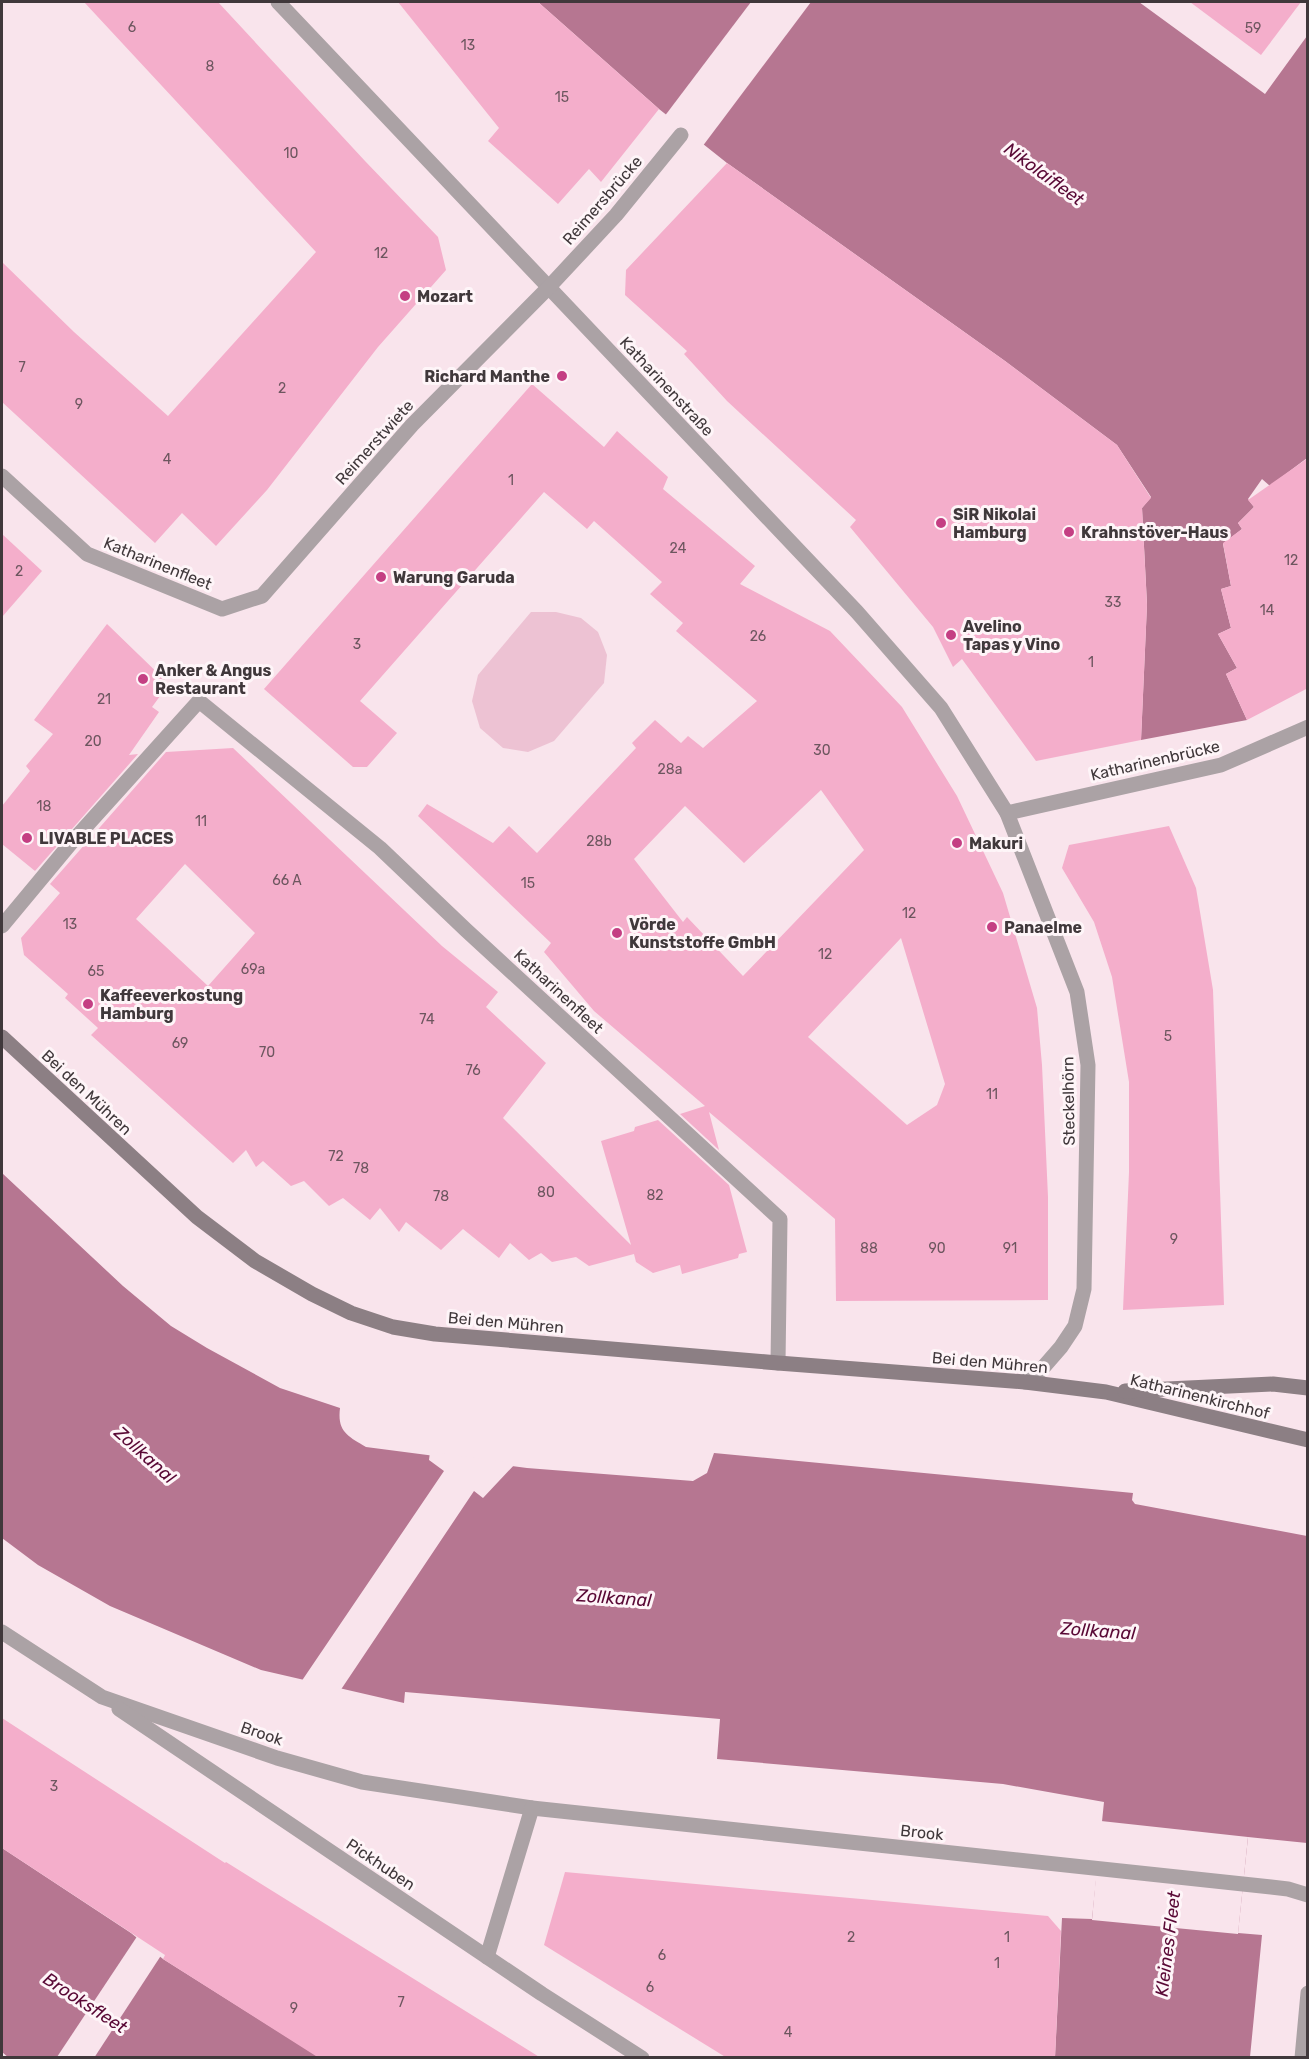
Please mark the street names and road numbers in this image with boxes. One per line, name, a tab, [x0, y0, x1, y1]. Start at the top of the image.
street label: Reimersbrücke	[559, 152, 646, 249]
street label: Katharinenstraße	[616, 333, 718, 440]
street label: Reimerstwiete	[331, 396, 417, 489]
street label: Katharinenfleet	[101, 533, 215, 594]
street label: Katharinenbrücke	[1089, 736, 1222, 785]
street label: Katharinenfleet	[510, 945, 607, 1038]
street label: Bei den Mühren	[38, 1046, 136, 1139]
street label: Steckelhörn	[1058, 1056, 1079, 1146]
street label: Bei den Mühren	[447, 1308, 565, 1337]
street label: Bei den Mühren	[931, 1348, 1049, 1377]
street label: Katharinenkirchhof	[1128, 1370, 1272, 1423]
street label: Brook	[238, 1717, 286, 1750]
street label: Brook	[899, 1821, 945, 1844]
street label: Pickhuben	[343, 1835, 419, 1894]

